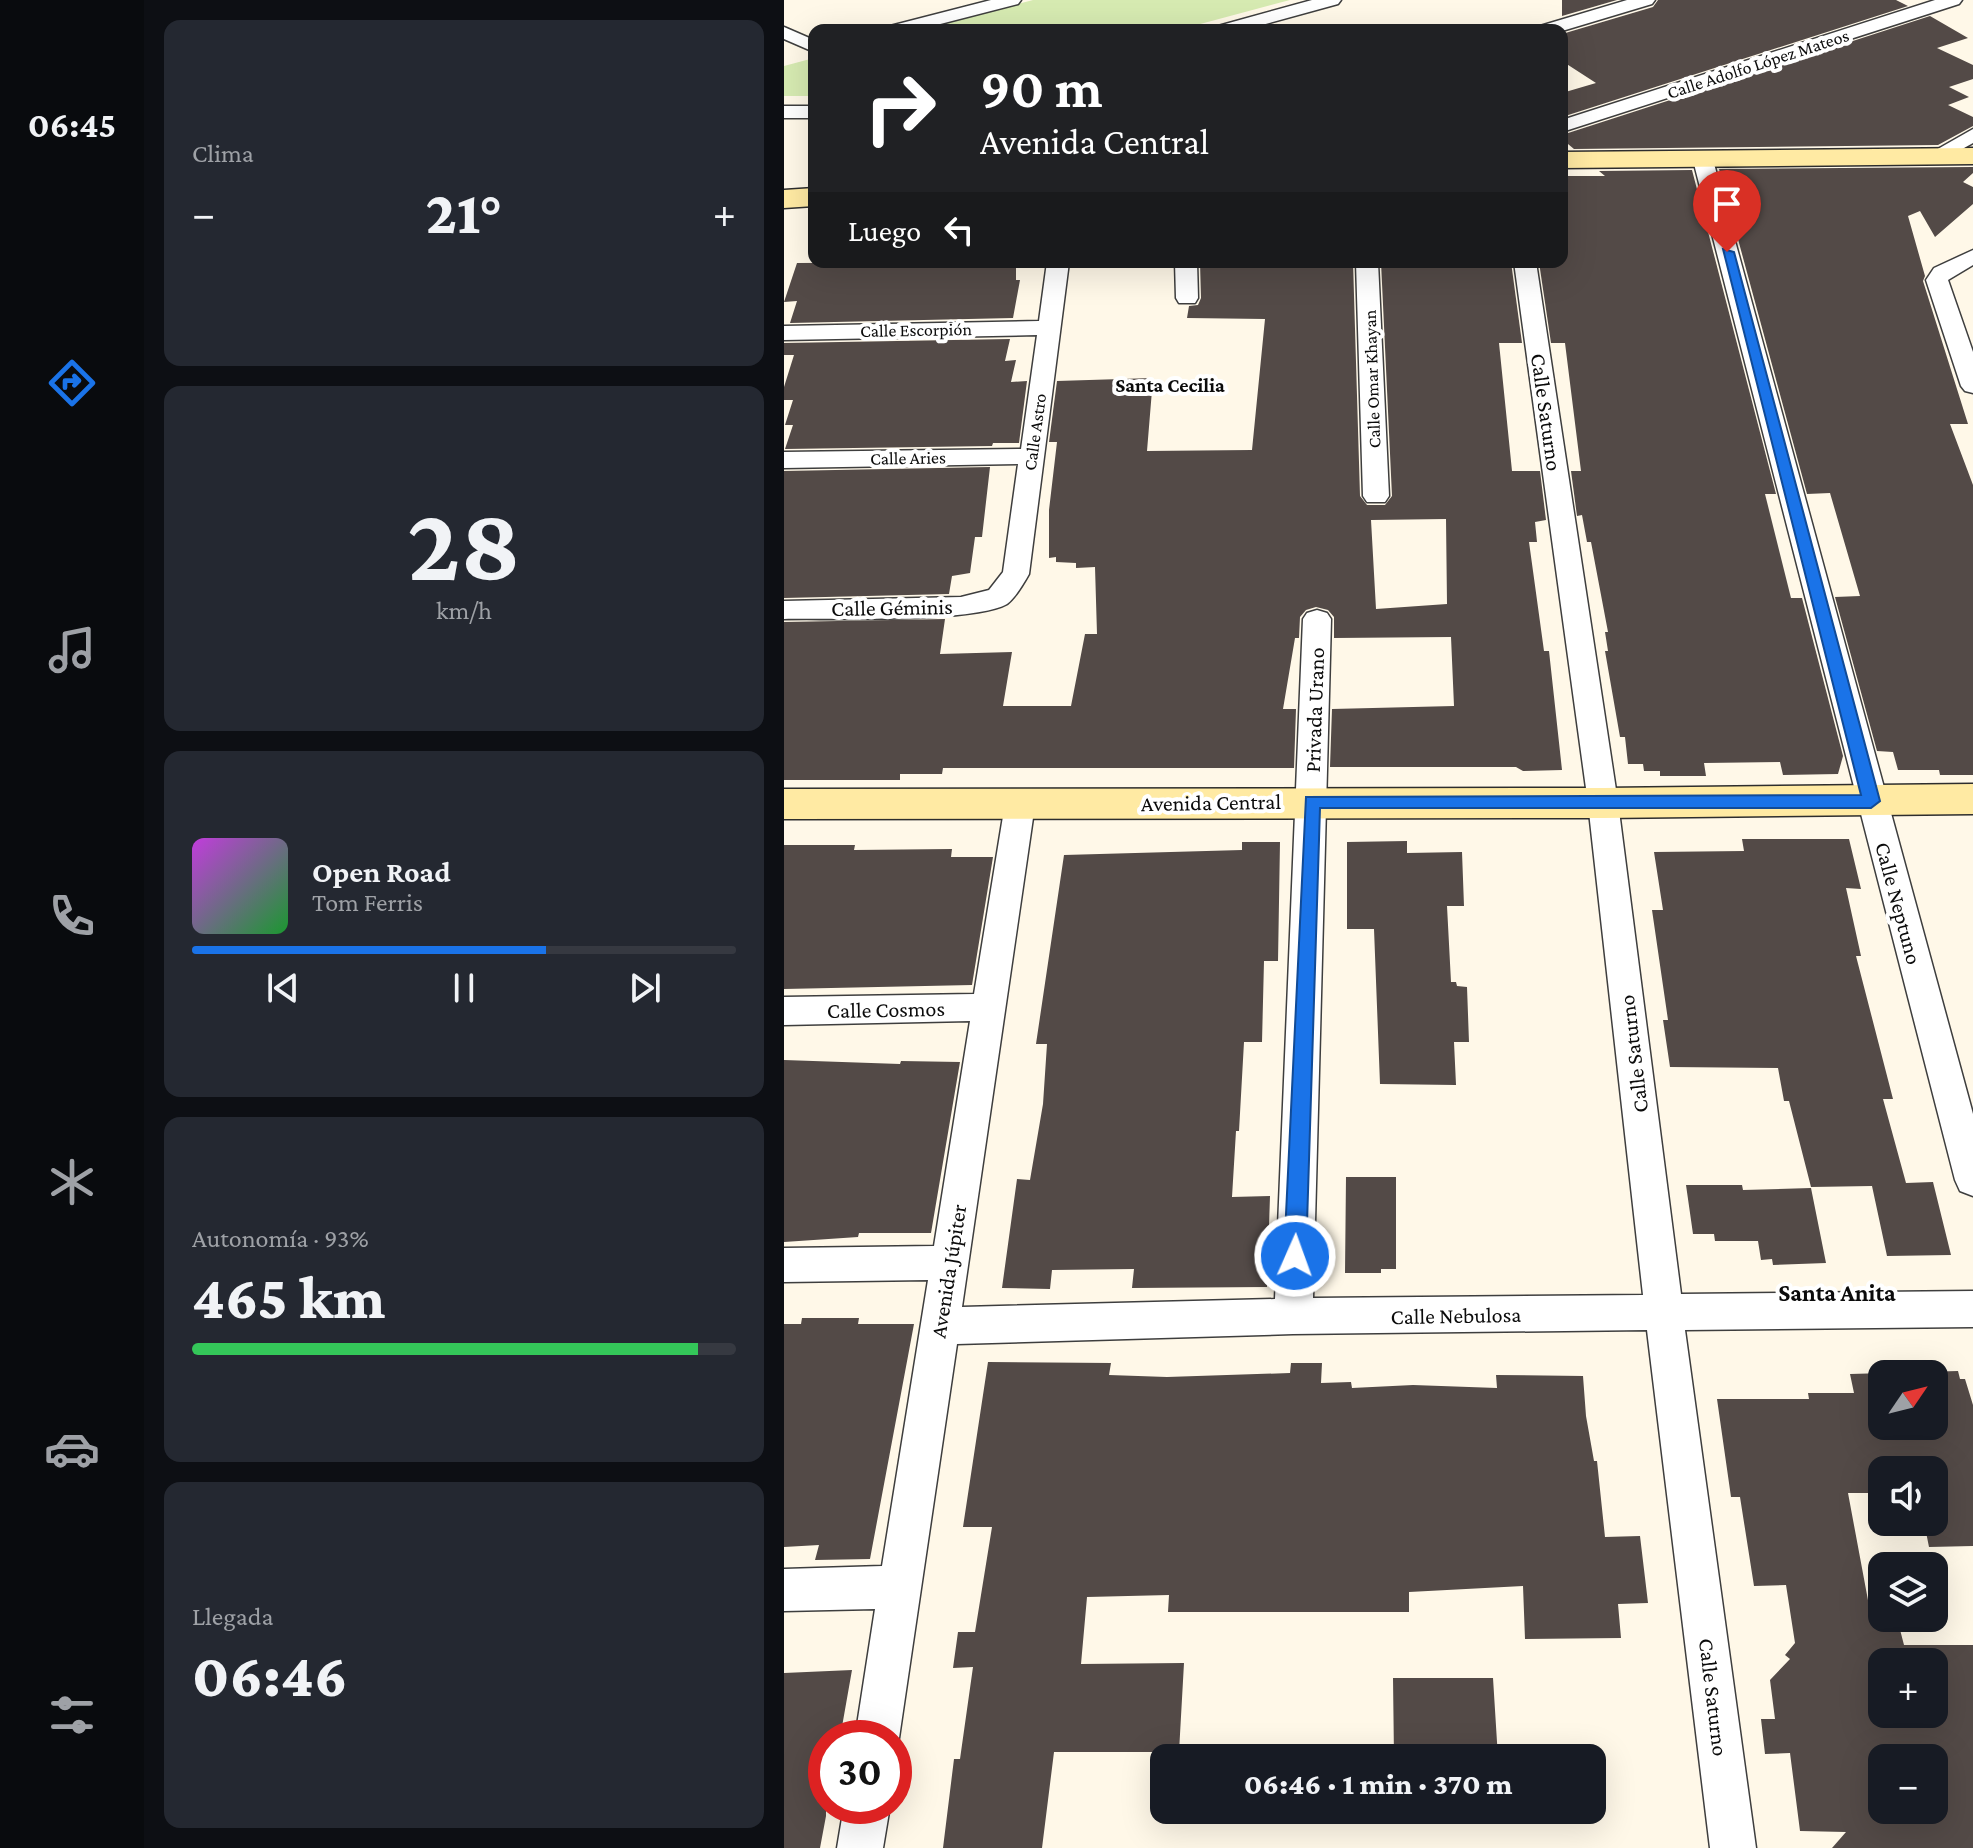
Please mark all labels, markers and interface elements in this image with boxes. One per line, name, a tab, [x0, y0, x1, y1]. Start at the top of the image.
street label: Calle Adolfo López Mateos	[1665, 25, 1851, 103]
icon: right	[848, 56, 952, 160]
text: 90 m	[980, 57, 1103, 119]
text: 06:45	[28, 105, 116, 145]
text: Avenida Central	[980, 122, 1209, 162]
text: Clima	[192, 139, 254, 168]
pin	[1693, 170, 1761, 252]
text: 21°	[425, 179, 503, 246]
icon: arrive	[1705, 182, 1749, 226]
text: −	[192, 189, 215, 237]
text: +	[713, 189, 736, 237]
icon: left	[937, 208, 981, 252]
text: Luego	[848, 214, 921, 247]
street label: Calle Omar Khayan	[1360, 309, 1384, 449]
street label: Calle Escorpión	[860, 319, 972, 341]
street label: Calle Saturno	[1526, 352, 1567, 473]
icon: directions	[44, 355, 100, 411]
district label: Santa Cecilia	[1115, 374, 1225, 396]
street label: Calle Astro	[1020, 392, 1050, 472]
street label: Calle Aries	[870, 447, 946, 469]
text: 28	[407, 486, 521, 601]
street label: Calle Géminis	[831, 594, 953, 621]
text: km/h	[436, 596, 492, 625]
icon: music	[44, 622, 100, 678]
street label: Privada Urano	[1300, 647, 1329, 773]
street label: Avenida Central	[1141, 789, 1281, 816]
street label: Calle Neptuno	[1870, 839, 1927, 967]
text: Open Road	[312, 855, 451, 888]
icon: phone	[44, 888, 100, 944]
text: Tom Ferris	[312, 888, 423, 917]
icon: previous	[261, 966, 305, 1010]
icon: pause	[442, 966, 486, 1010]
icon: next	[623, 966, 667, 1010]
street label: Calle Saturno	[1614, 994, 1653, 1114]
street label: Calle Cosmos	[827, 996, 945, 1023]
icon: climate	[44, 1154, 100, 1210]
street label: Avenida Júpiter	[926, 1202, 971, 1340]
position arrow	[1253, 1214, 1337, 1298]
text: Autonomía · 93%	[192, 1224, 369, 1253]
text: 465 km	[192, 1264, 385, 1331]
district label: Santa Anita	[1778, 1279, 1896, 1306]
street label: Calle Nebulosa	[1390, 1302, 1522, 1329]
north arrow	[1868, 1360, 1948, 1440]
map controls	[1868, 1360, 1948, 1824]
icon: car	[44, 1421, 100, 1477]
button: sound	[1868, 1456, 1948, 1536]
button: layers	[1868, 1552, 1948, 1632]
text: Llegada	[192, 1602, 273, 1631]
street label: Calle Saturno	[1694, 1637, 1733, 1757]
text: 06:46	[192, 1642, 348, 1709]
button: +	[1868, 1648, 1948, 1728]
icon: filters	[44, 1687, 100, 1743]
speed limit sign: 30	[808, 1720, 912, 1824]
button: −	[1868, 1744, 1948, 1824]
text: 06:46 · 1 min · 370 m	[1244, 1767, 1512, 1800]

